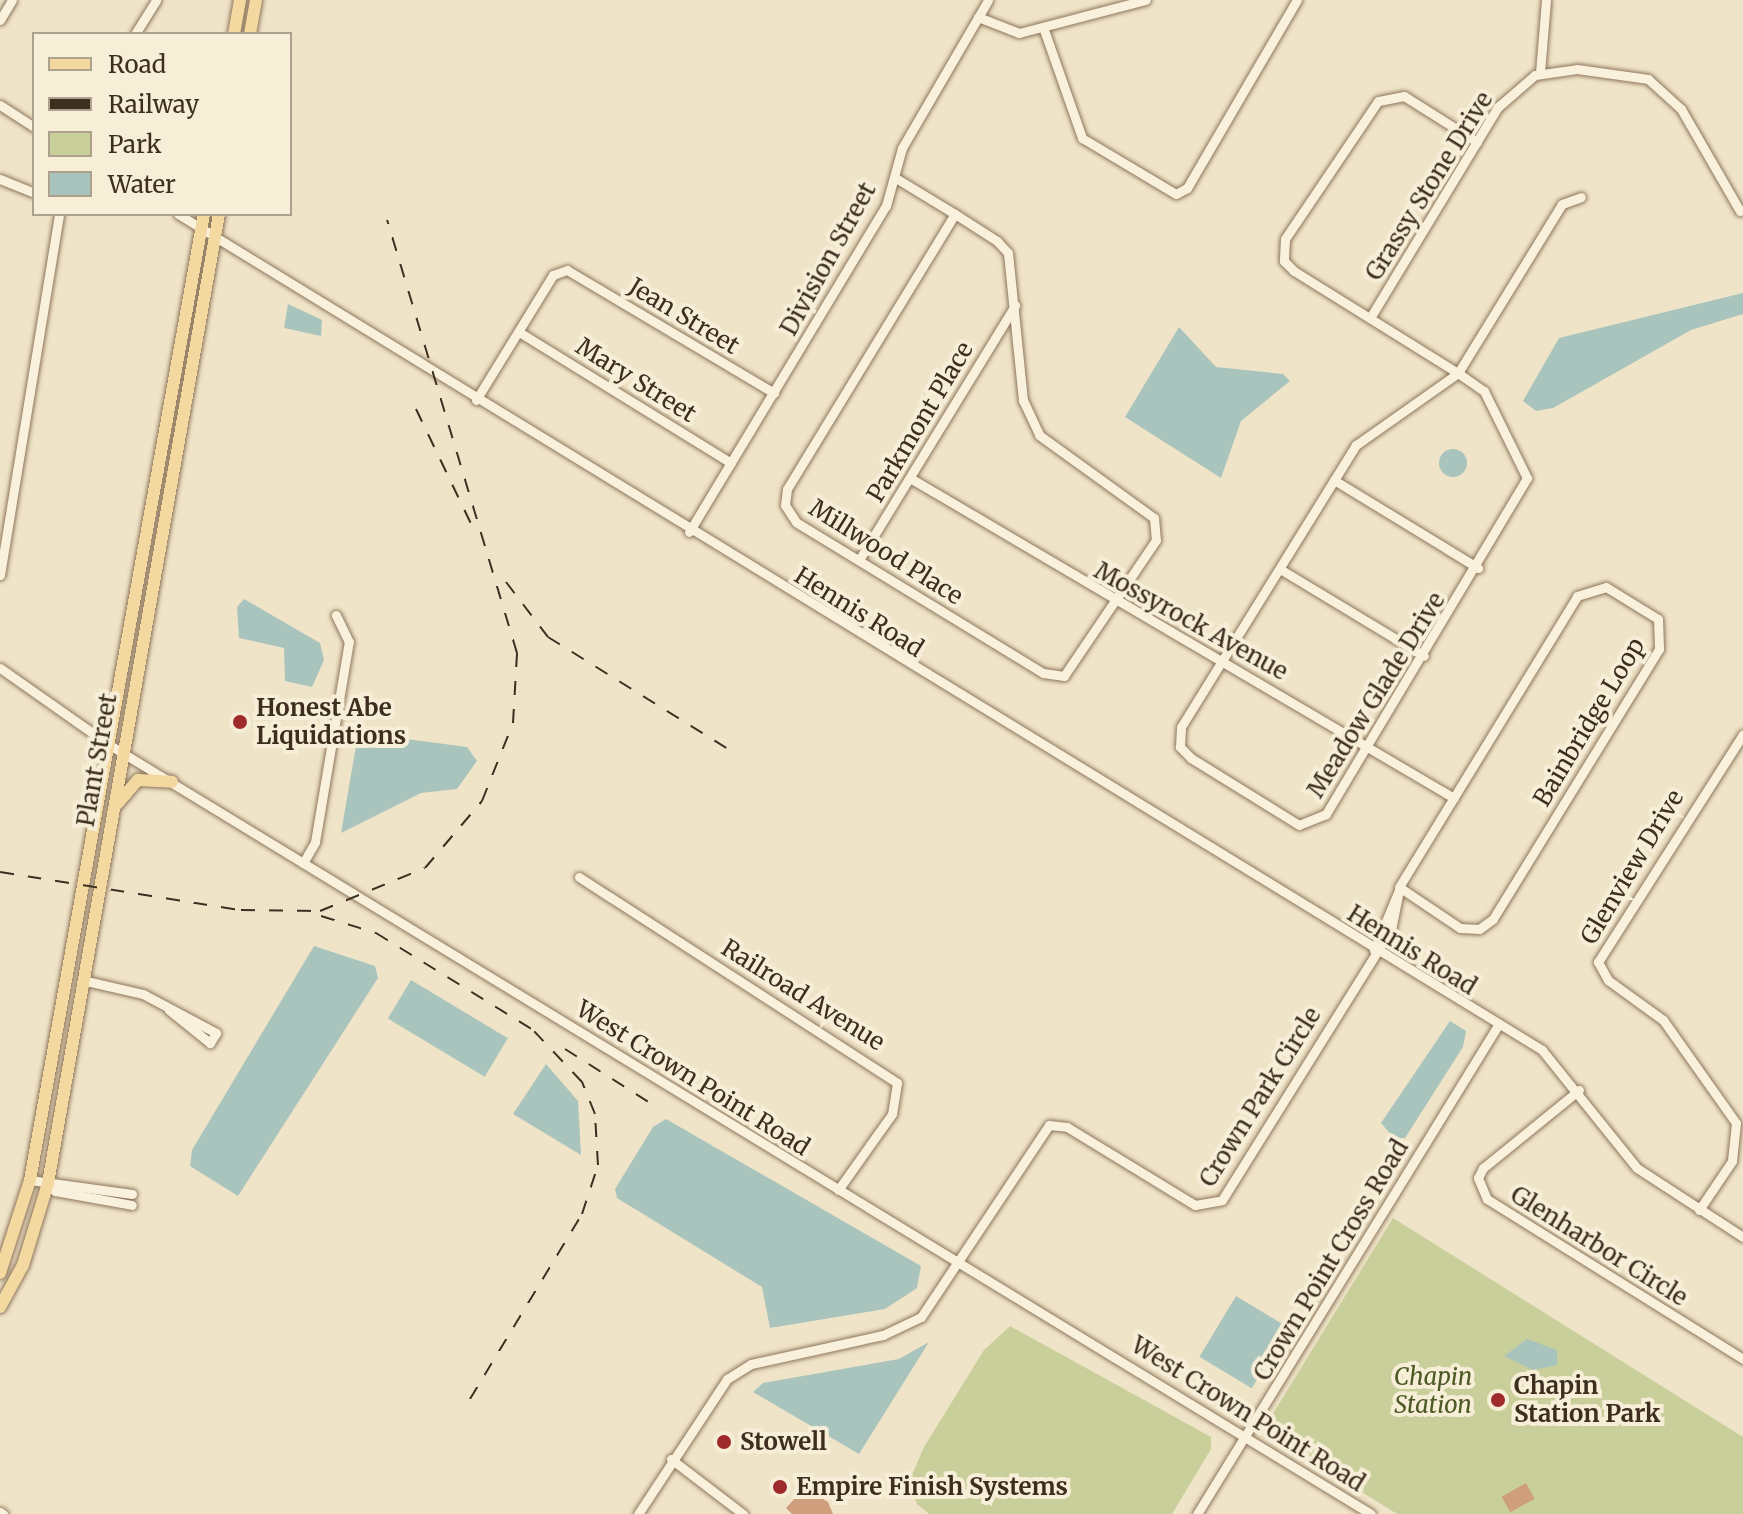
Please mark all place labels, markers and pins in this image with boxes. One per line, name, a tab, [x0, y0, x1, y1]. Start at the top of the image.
place label: Honest Abe Liquidations	[256, 694, 406, 750]
marker: Honest Abe Liquidations	[231, 713, 249, 731]
place label: Chapin Station Park	[1514, 1372, 1660, 1428]
marker: Chapin Station Park	[1489, 1391, 1507, 1409]
place label: Stowell	[740, 1428, 827, 1456]
marker: Stowell	[715, 1433, 733, 1451]
place label: Empire Finish Systems	[796, 1473, 1068, 1501]
marker: Empire Finish Systems	[771, 1478, 789, 1496]

